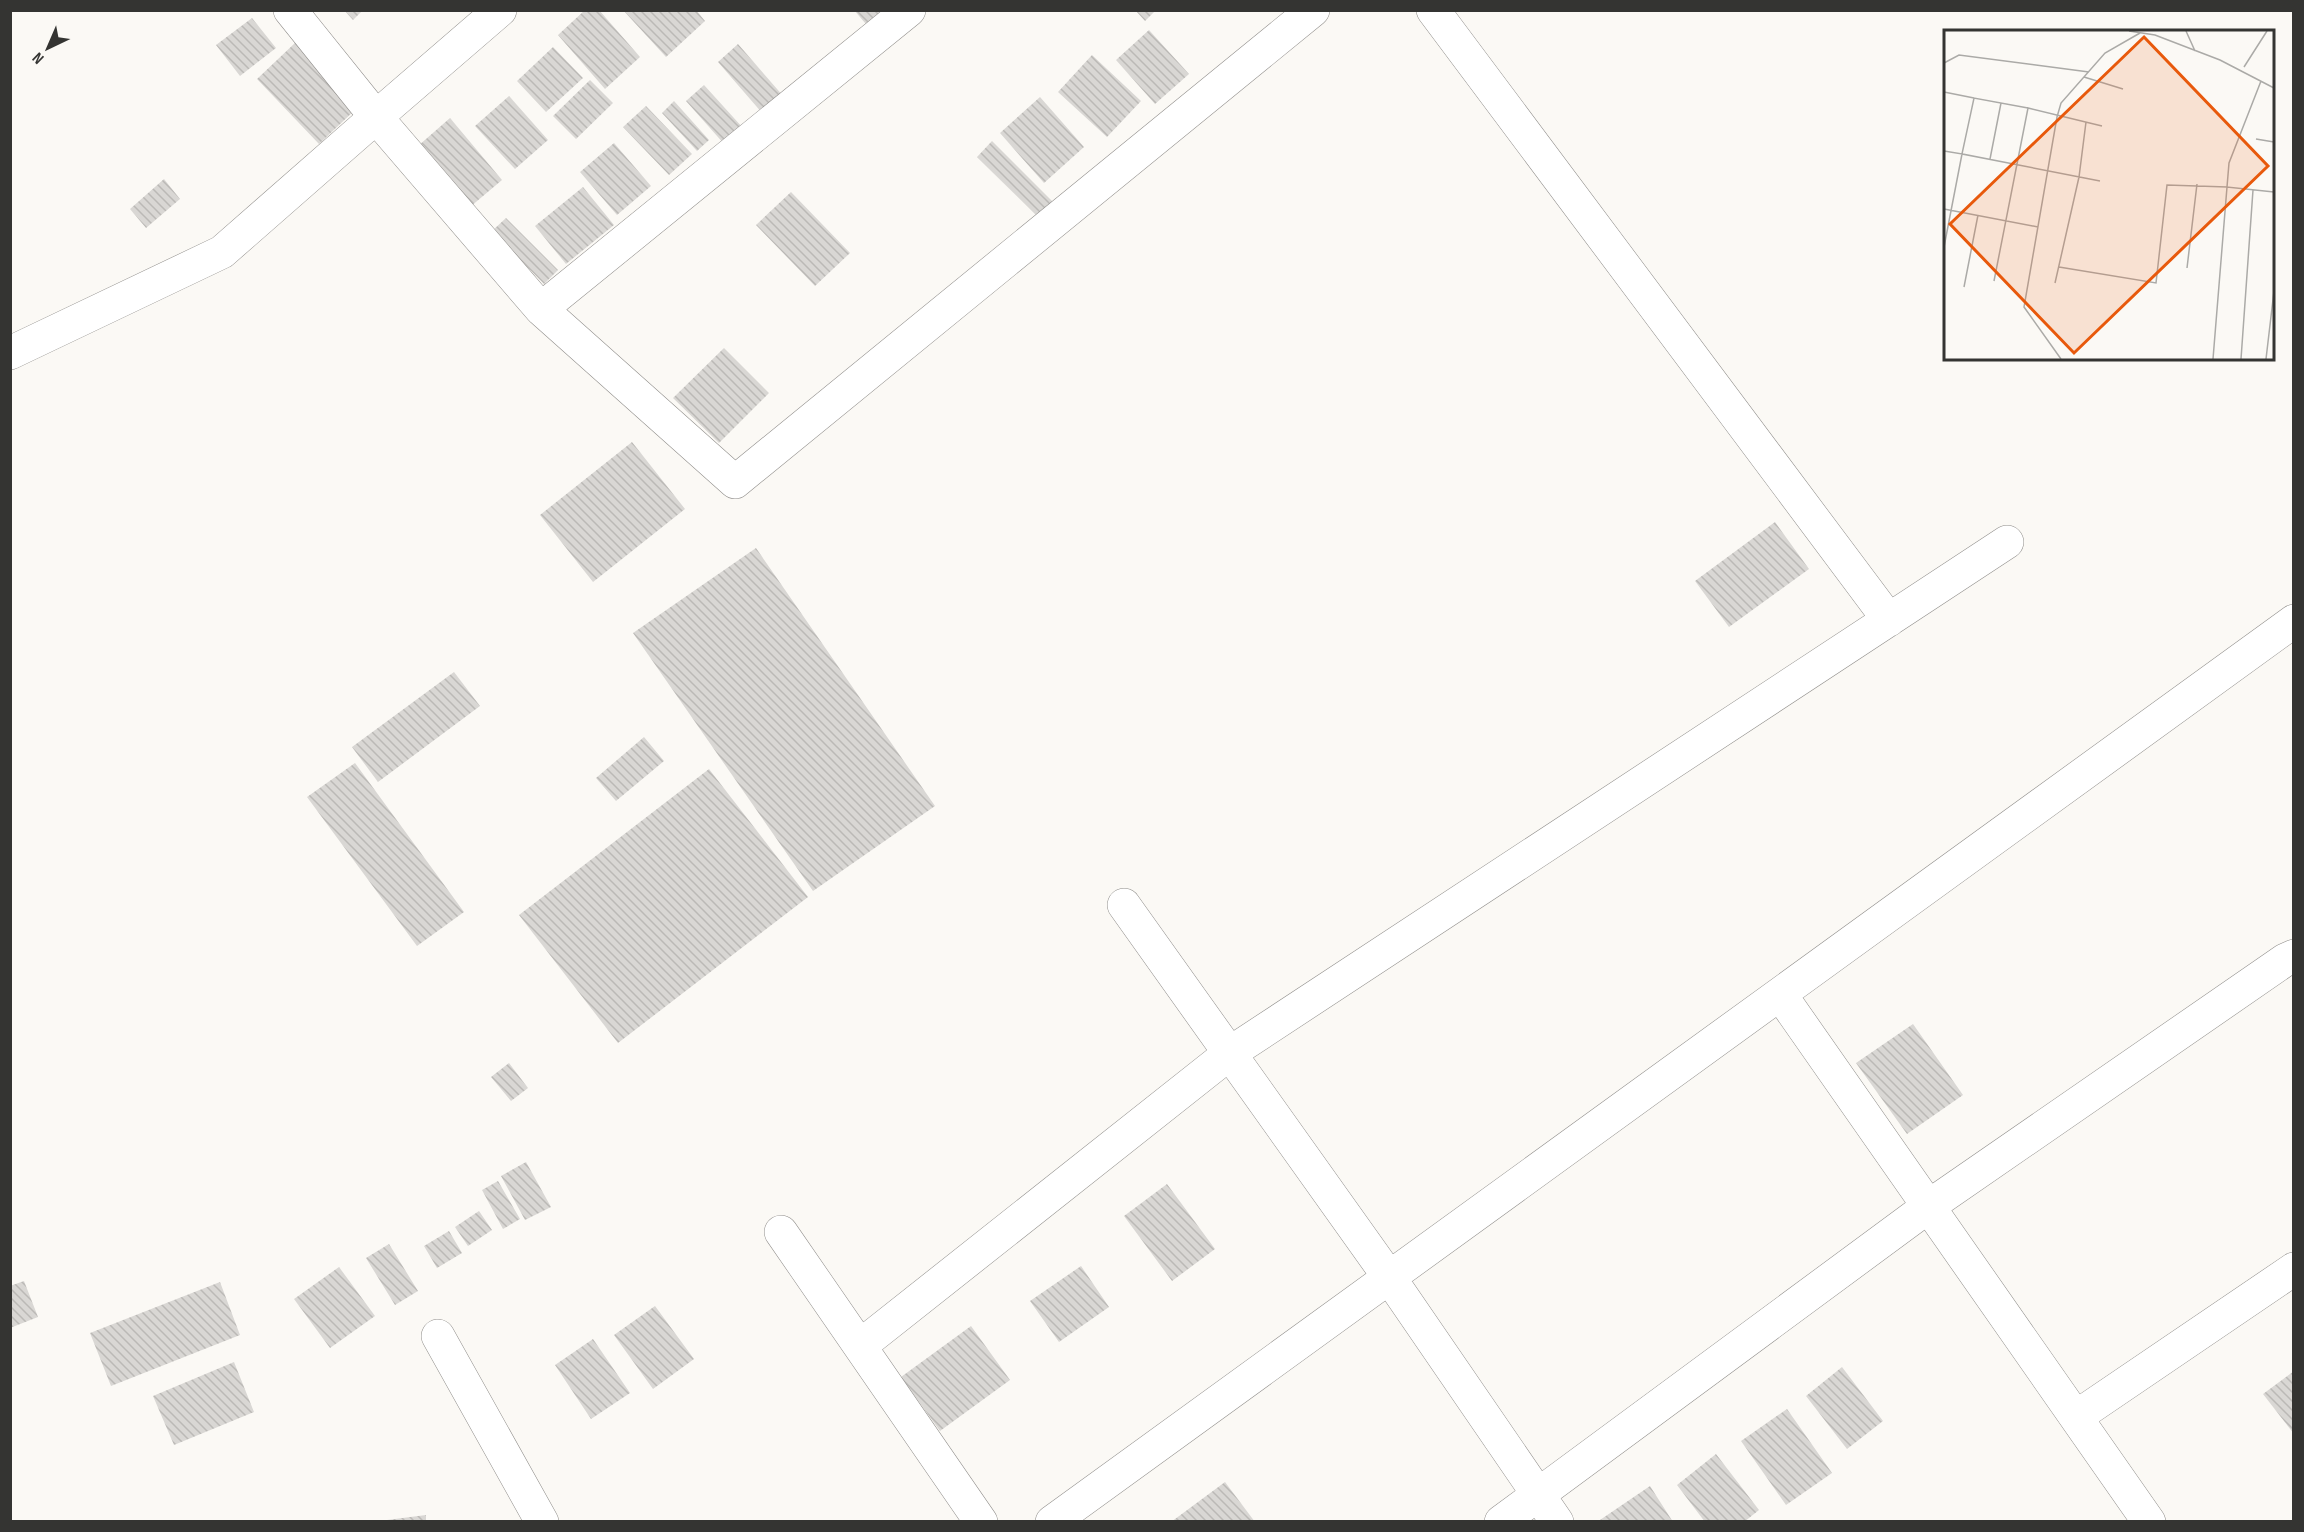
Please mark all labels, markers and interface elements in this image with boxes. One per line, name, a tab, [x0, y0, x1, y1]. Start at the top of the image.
north arrow	[18, 18, 78, 78]
inset map	[1944, 30, 2274, 360]
text: N	[29, 48, 48, 68]

